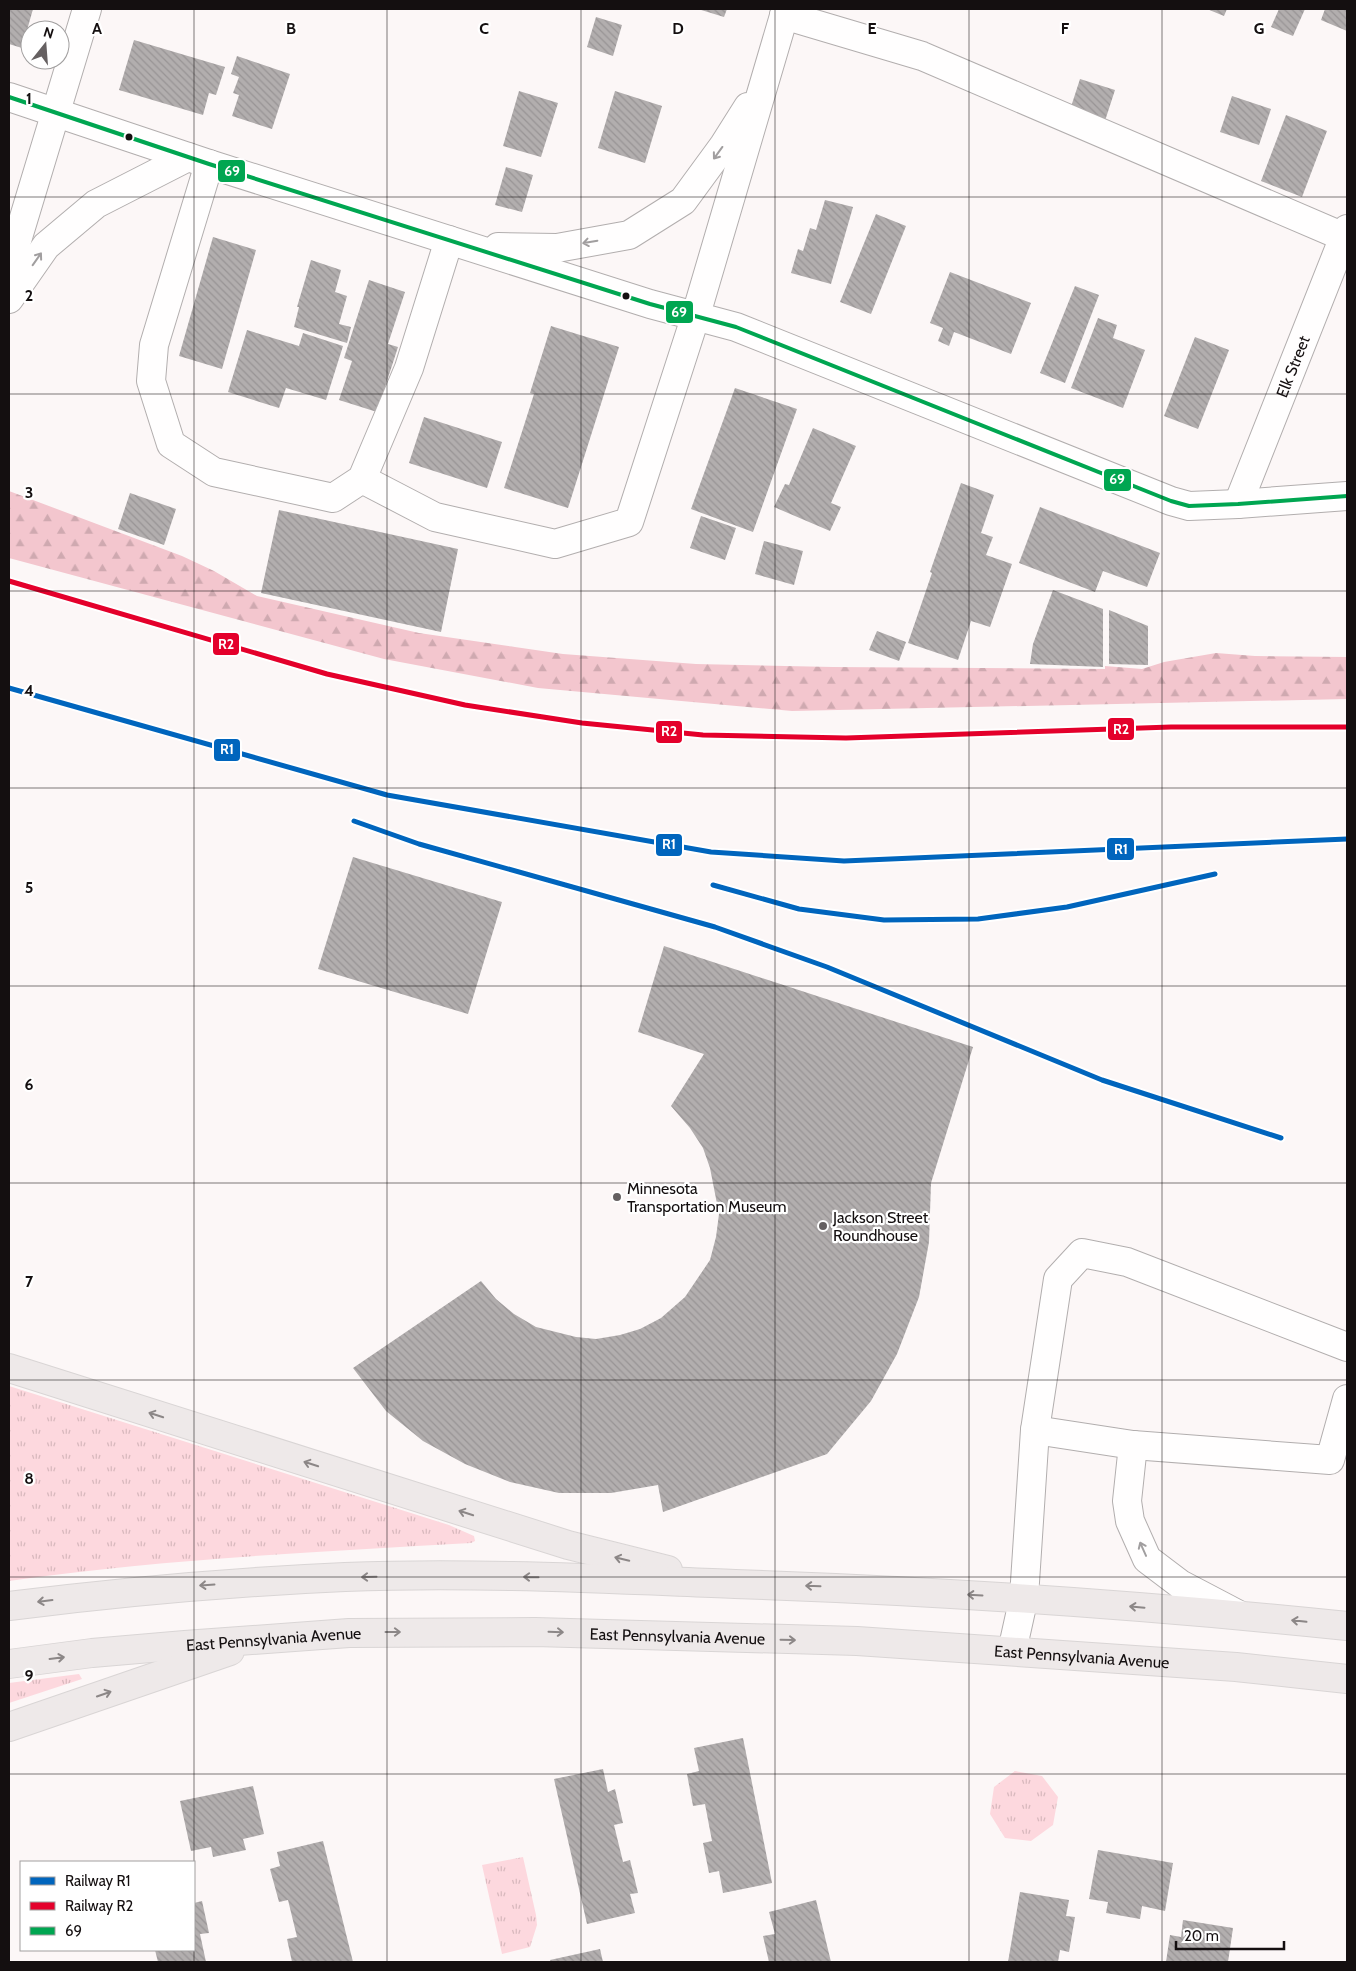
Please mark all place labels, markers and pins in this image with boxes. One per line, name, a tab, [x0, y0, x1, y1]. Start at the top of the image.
unlabelled marker	[124, 132, 134, 142]
unlabelled marker	[621, 291, 631, 301]
place label: Minnesota Transportation Museum	[627, 1179, 787, 1216]
marker: Minnesota Transportation Museum	[611, 1191, 623, 1203]
place label: Jackson Street Roundhouse	[832, 1208, 929, 1245]
marker: Jackson Street Roundhouse	[817, 1220, 829, 1232]

